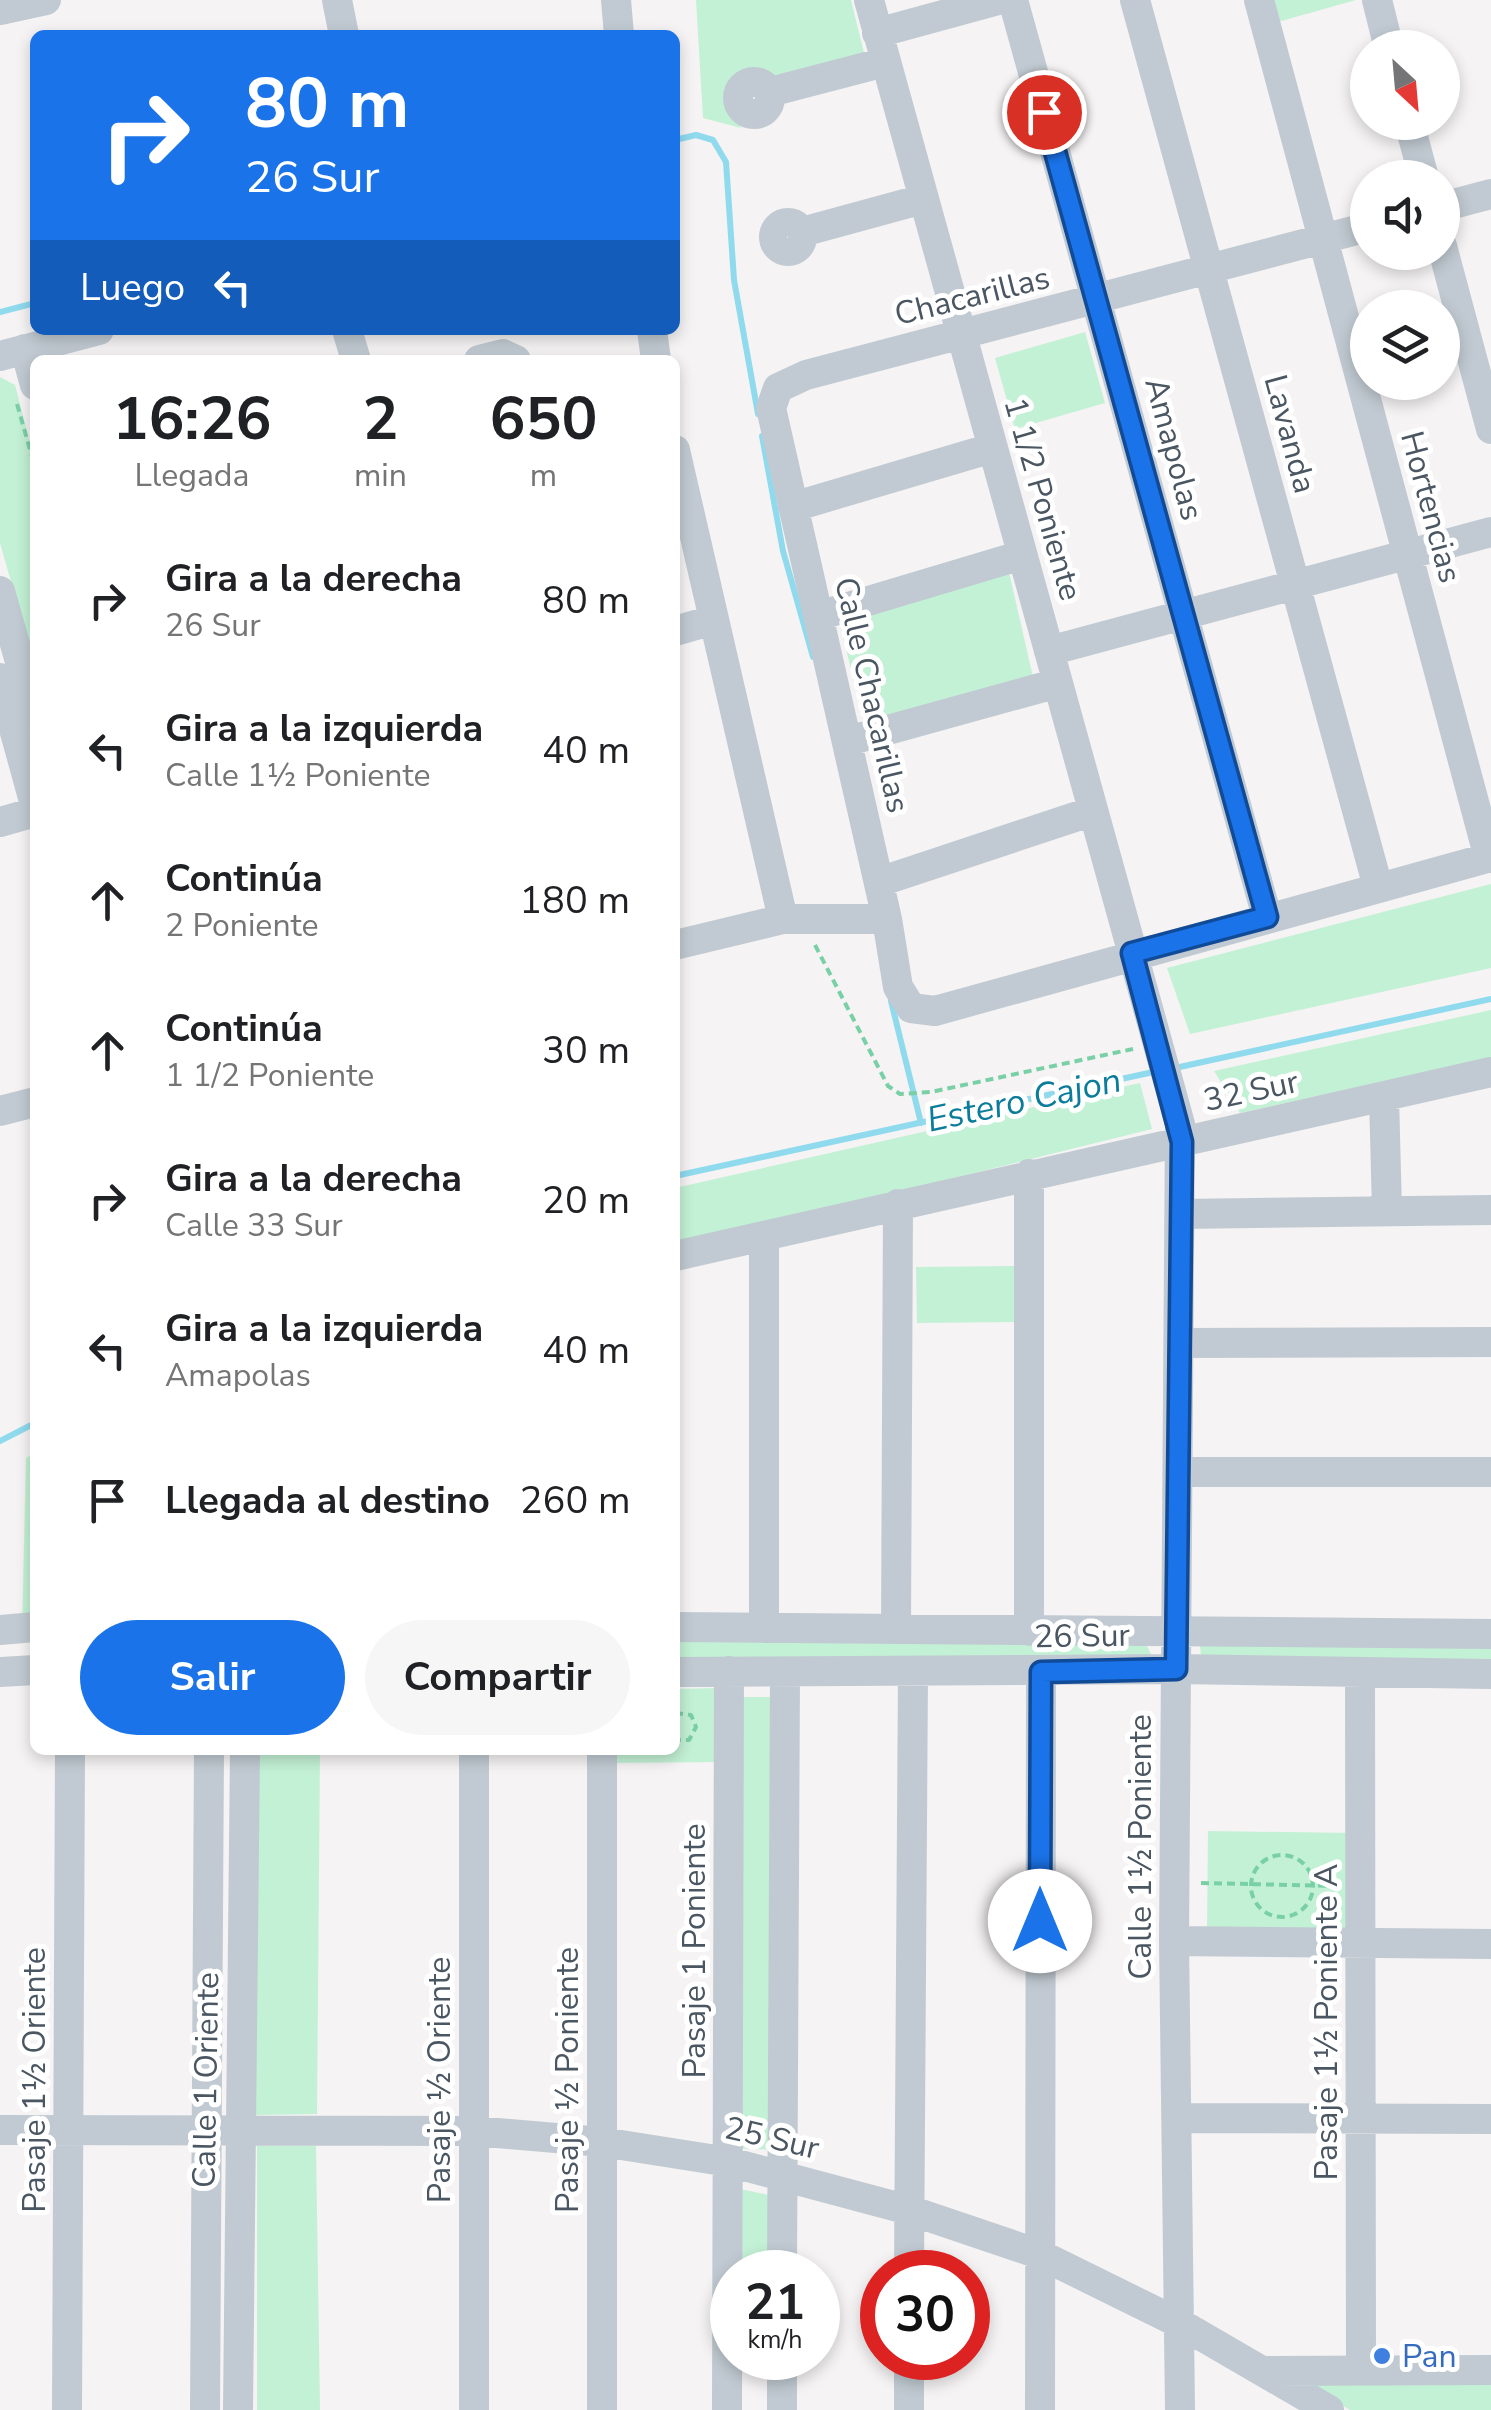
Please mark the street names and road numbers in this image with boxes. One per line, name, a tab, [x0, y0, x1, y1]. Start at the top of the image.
street label: Chacarillas	[890, 256, 1054, 336]
street label: Lavanda	[1254, 370, 1326, 498]
street label: Amapolas	[1134, 373, 1214, 525]
street label: 1 1/2 Poniente	[993, 392, 1093, 606]
street label: Hortencias	[1390, 426, 1472, 588]
street label: Calle Chacarillas	[824, 573, 920, 817]
street label: 32 Sur	[1200, 1060, 1303, 1122]
street label: 26 Sur	[1034, 1614, 1131, 1658]
street label: Calle 1½ Poniente	[1119, 1714, 1162, 1980]
street label: Pasaje 1 Poniente	[673, 1823, 716, 2079]
street label: Pasaje 1½ Poniente A	[1305, 1864, 1348, 2180]
street label: Pasaje 1½ Oriente	[13, 1947, 56, 2213]
street label: Pasaje ½ Poniente	[546, 1947, 589, 2213]
street label: Pasaje ½ Oriente	[418, 1957, 461, 2203]
street label: Calle 1 Oriente	[183, 1972, 229, 2188]
street label: 25 Sur	[721, 2106, 824, 2170]

